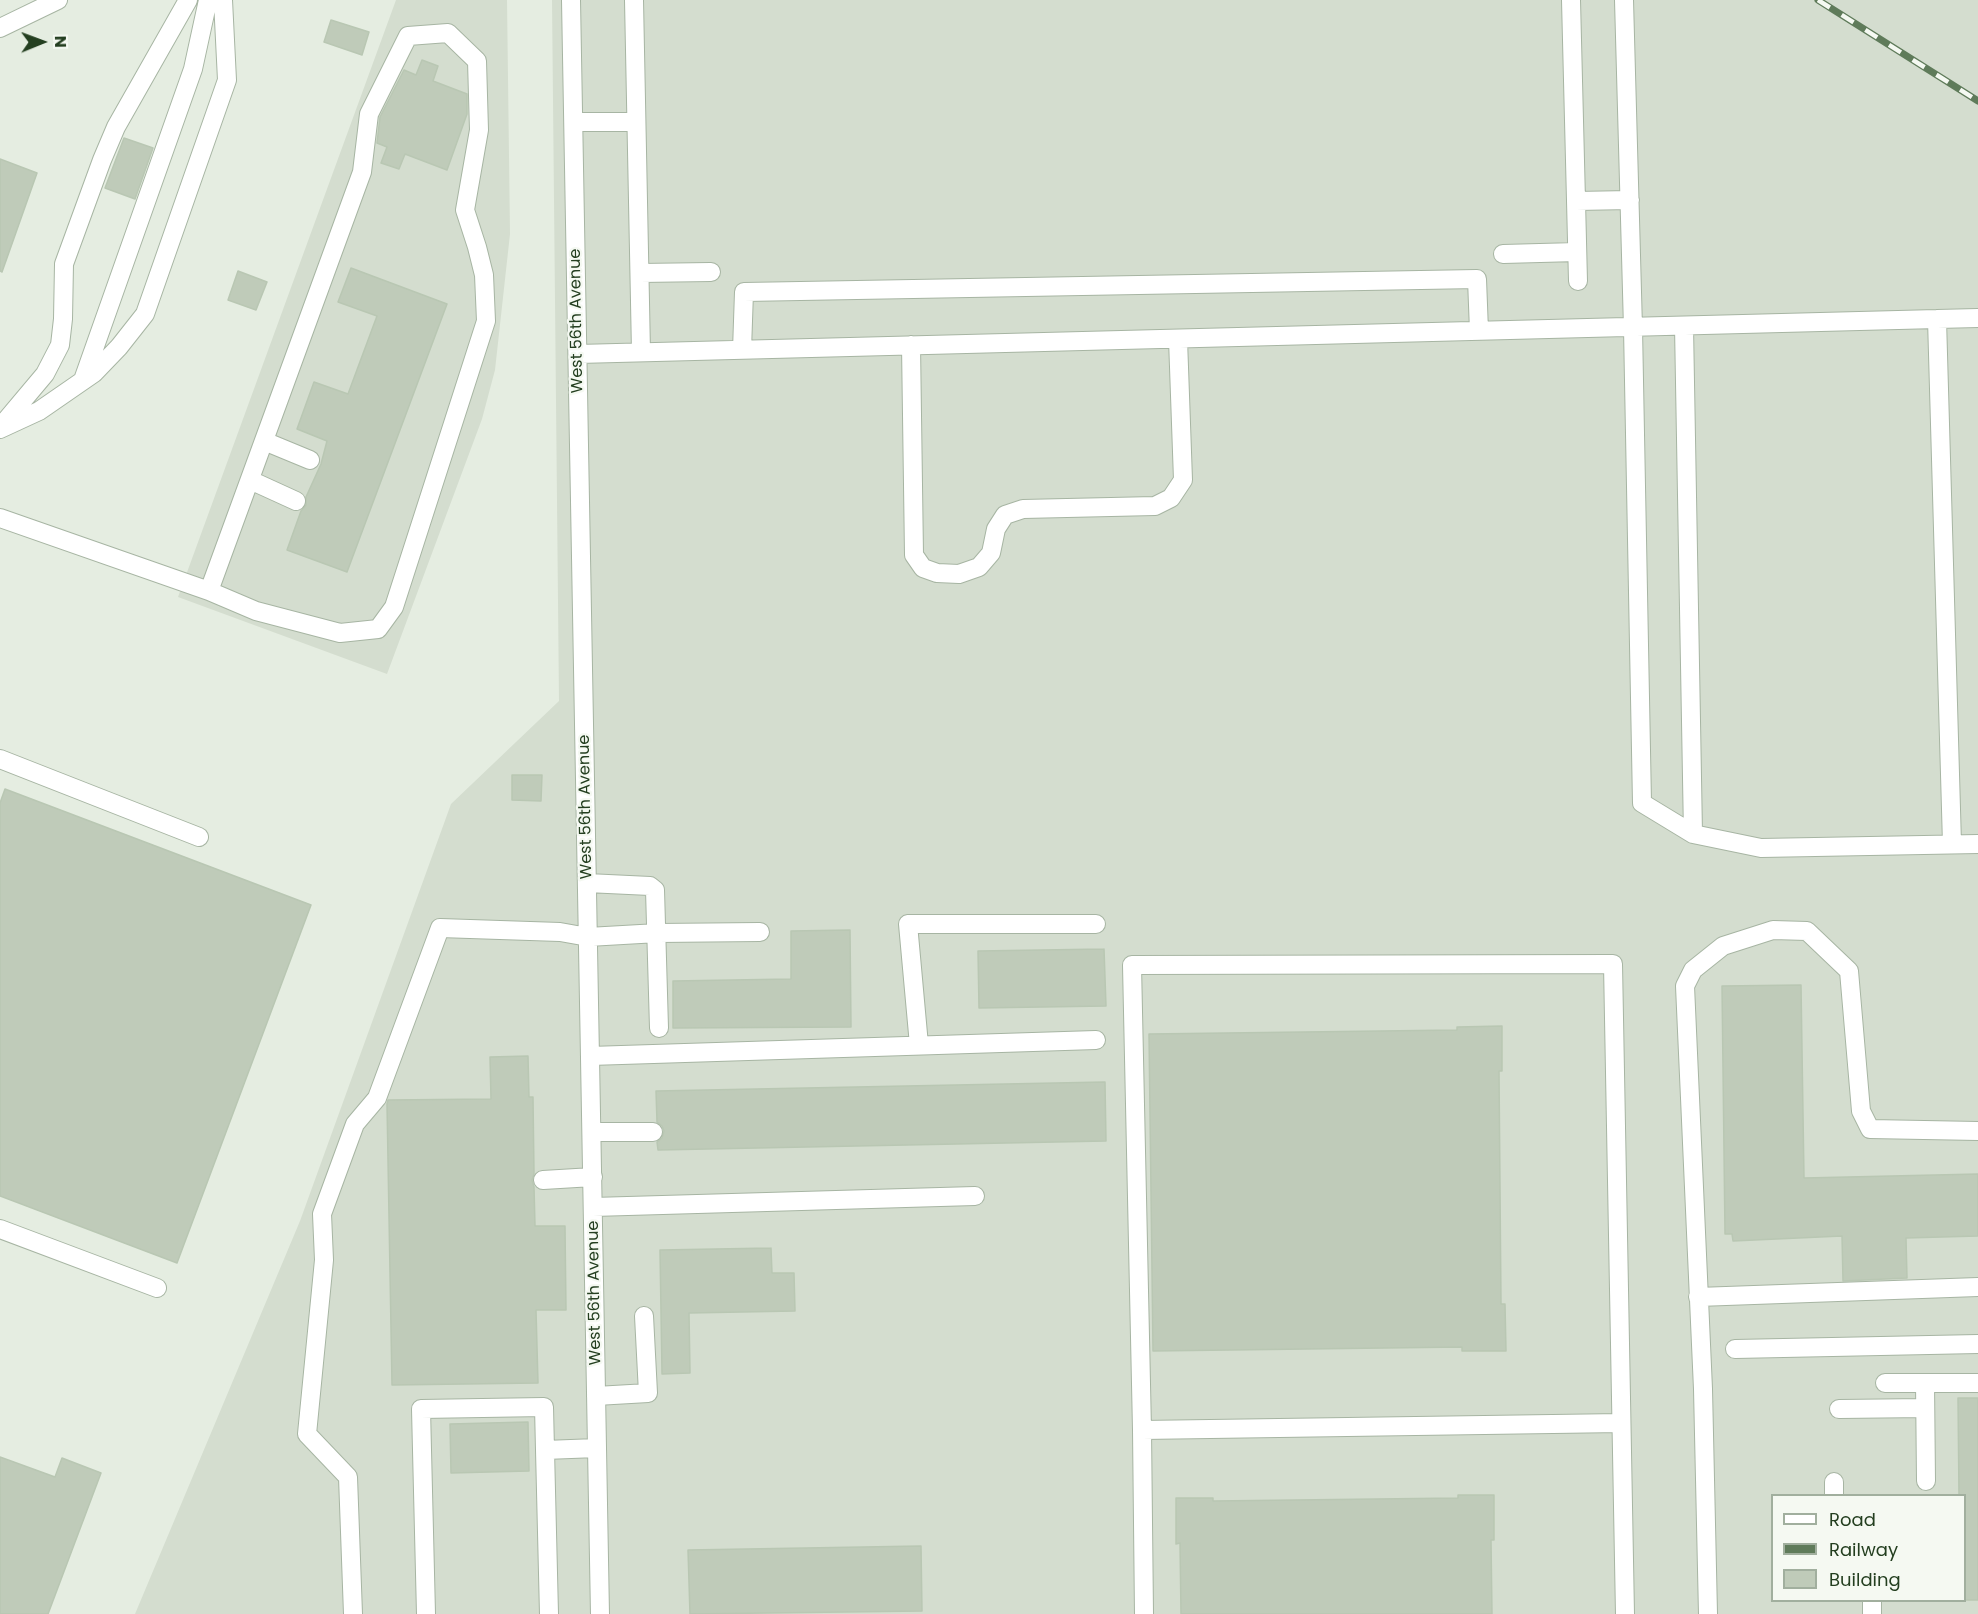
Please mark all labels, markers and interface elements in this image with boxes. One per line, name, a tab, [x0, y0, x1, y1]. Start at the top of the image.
north arrow	[12, 12, 72, 72]
text: N	[49, 35, 72, 48]
street label: West 56th Avenue	[566, 249, 588, 393]
street label: West 56th Avenue	[575, 735, 597, 879]
street label: West 56th Avenue	[584, 1221, 606, 1365]
legend	[1771, 1494, 1966, 1602]
text: Road	[1829, 1507, 1876, 1532]
text: Railway	[1829, 1537, 1898, 1562]
text: Building	[1829, 1567, 1901, 1592]

